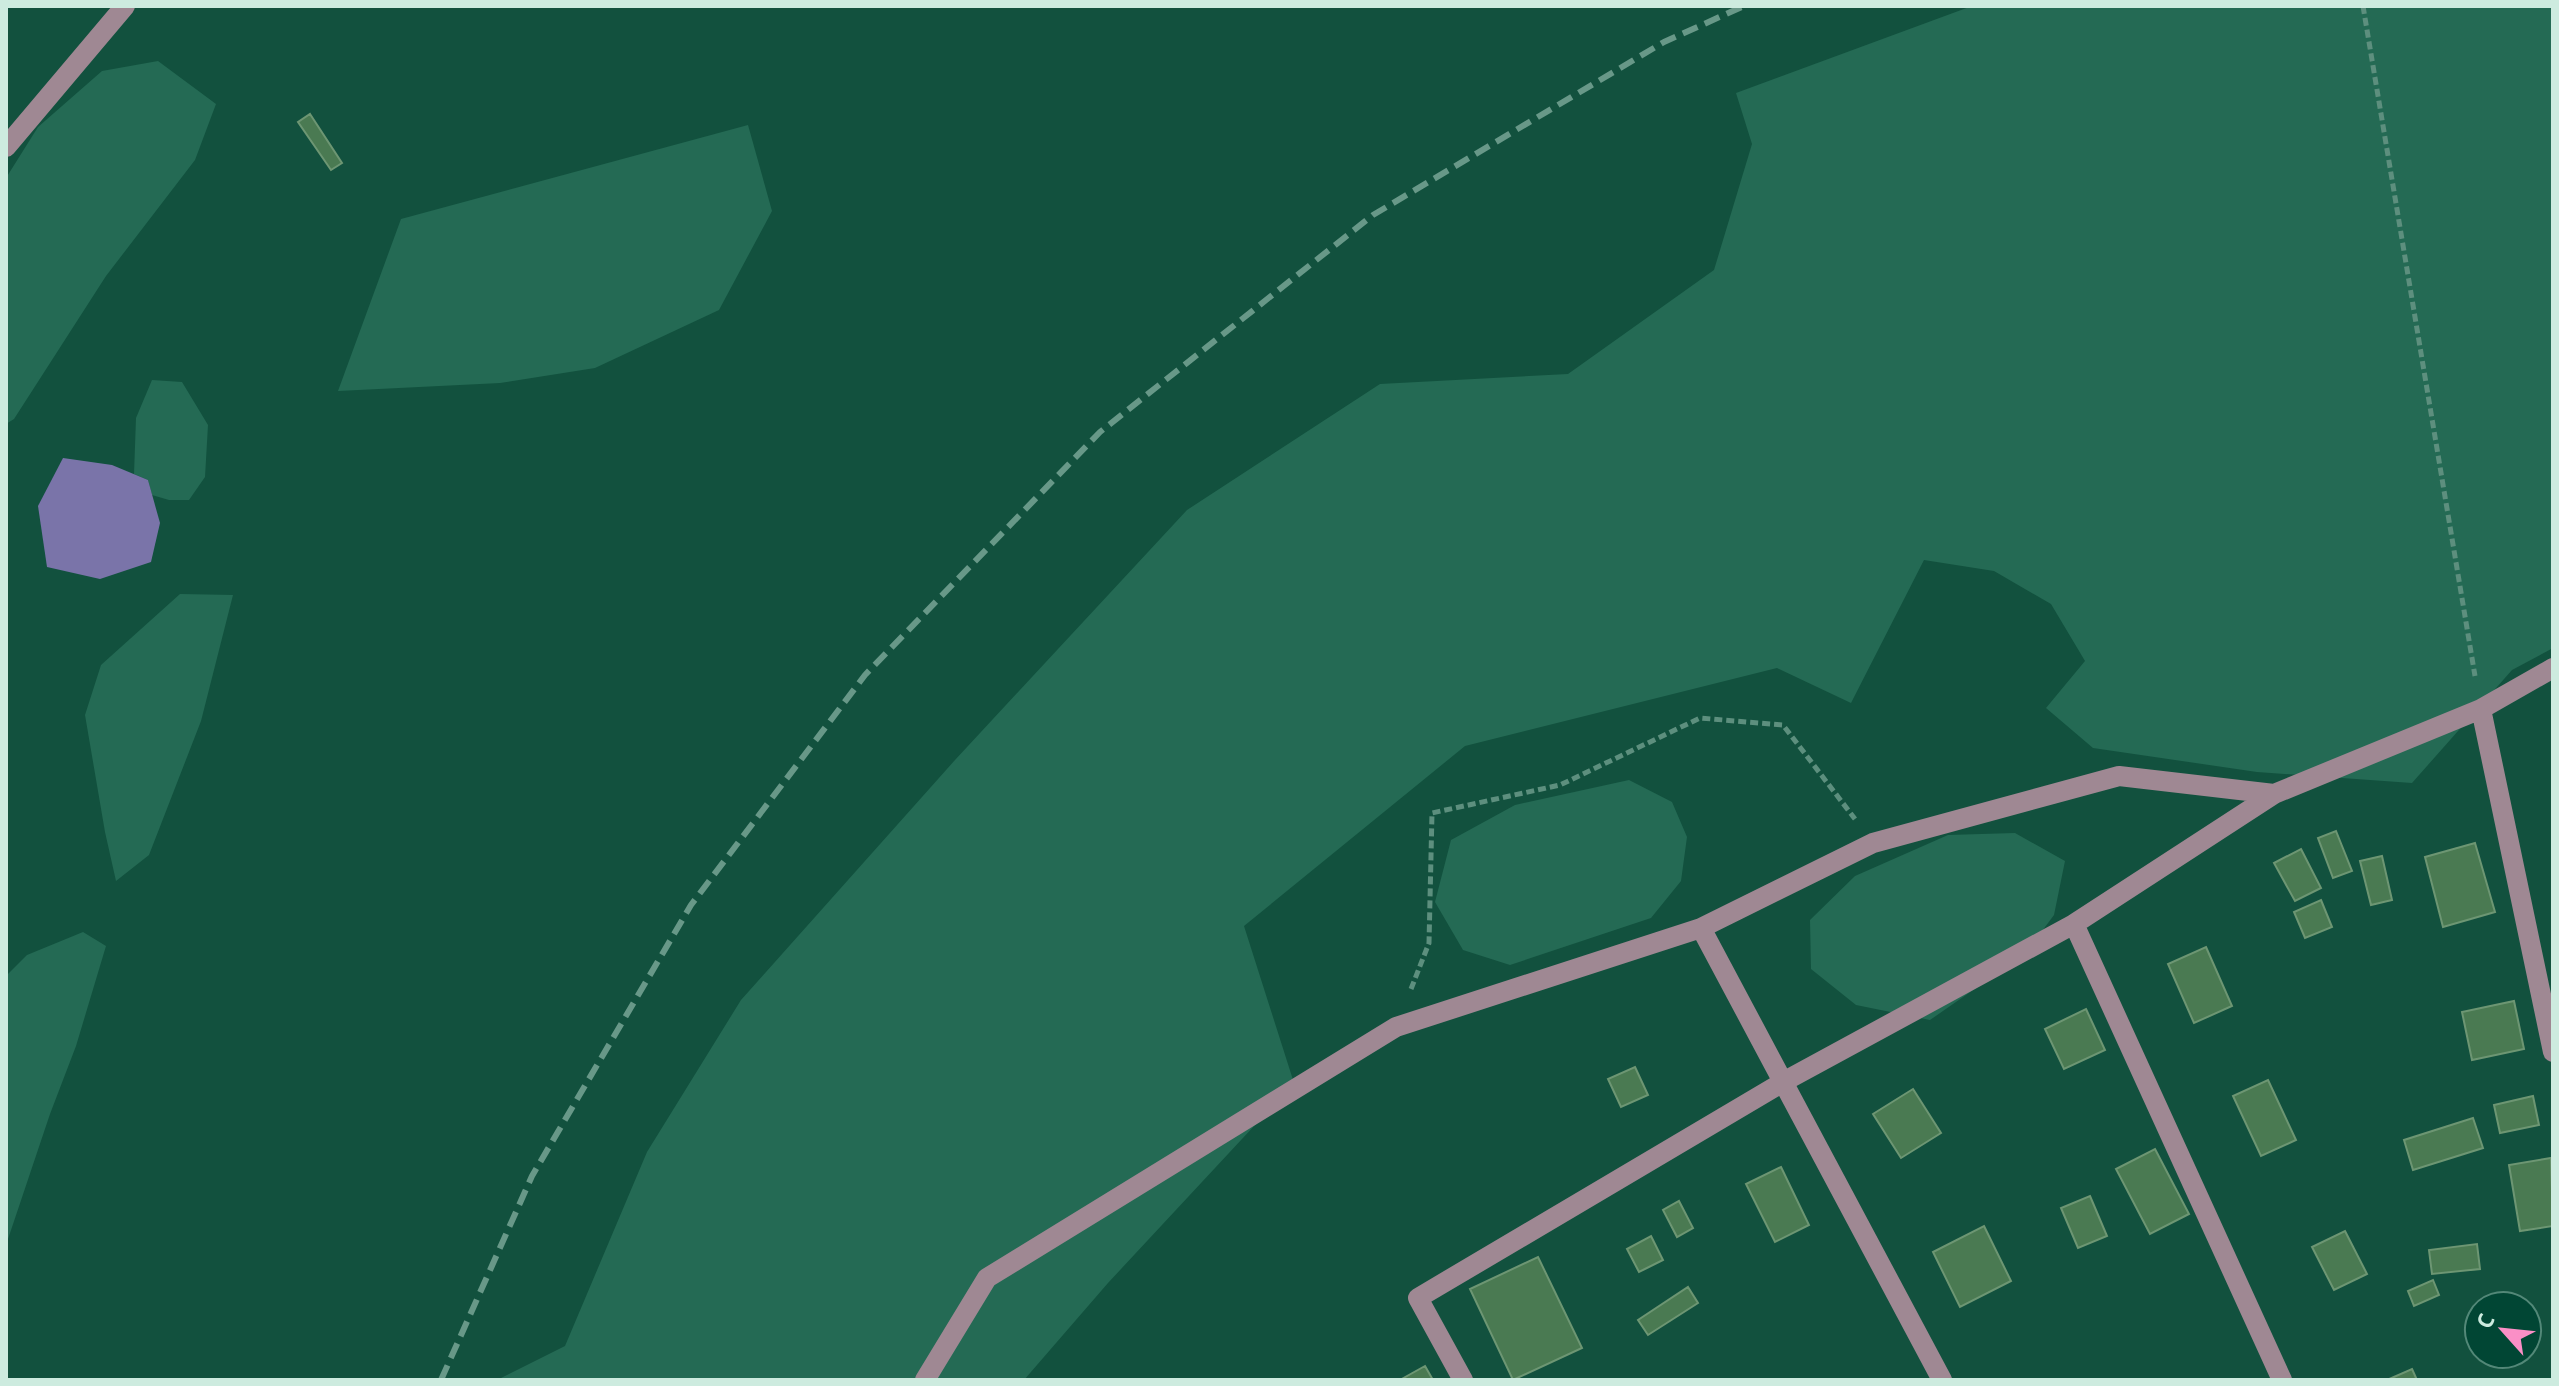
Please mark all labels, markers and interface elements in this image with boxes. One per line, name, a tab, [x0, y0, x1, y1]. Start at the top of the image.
north arrow	[2463, 1290, 2543, 1370]
text: С	[2470, 1309, 2500, 1333]

